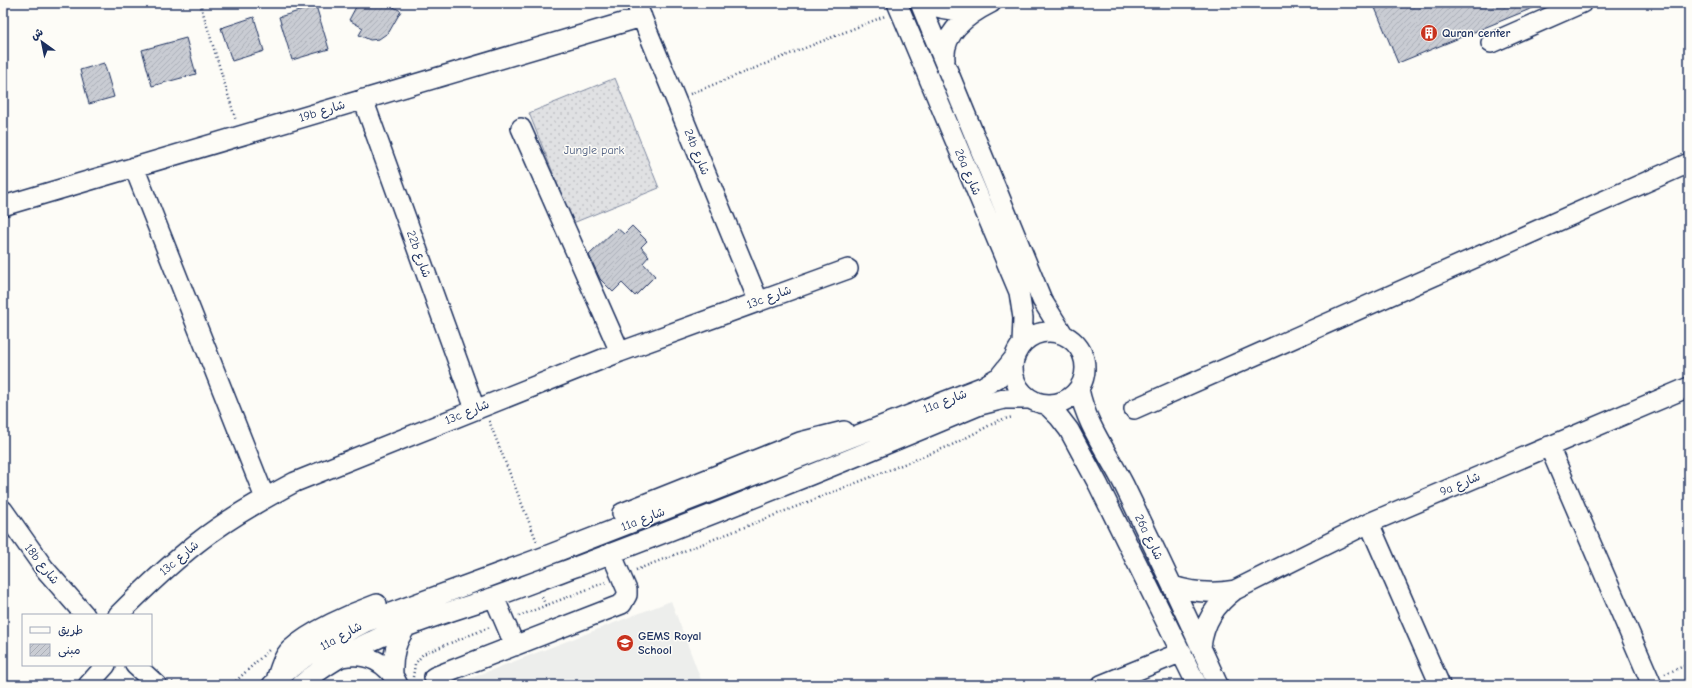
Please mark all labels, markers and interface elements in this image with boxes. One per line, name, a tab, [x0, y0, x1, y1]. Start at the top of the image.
north arrow	[22, 22, 62, 62]
building icon: Quran center	[1419, 23, 1439, 43]
text: ش	[28, 25, 45, 43]
place label: Quran center	[1442, 26, 1511, 40]
street label: 19b شارع	[297, 97, 347, 127]
street label: 24b شارع	[680, 127, 713, 178]
park label: Jungle park	[564, 143, 624, 157]
street label: 26a شارع	[950, 147, 984, 198]
street label: 22b شارع	[402, 229, 434, 280]
street label: 13c شارع	[745, 282, 794, 313]
street label: 11a شارع	[921, 386, 970, 418]
street label: 13c شارع	[443, 397, 492, 429]
street label: 9a شارع	[1438, 469, 1483, 501]
street label: 11a شارع	[619, 504, 668, 536]
street label: 26a شارع	[1130, 512, 1166, 563]
street label: 13c شارع	[157, 538, 203, 580]
street label: 18b شارع	[20, 541, 62, 588]
legend	[22, 614, 152, 666]
street label: 11a شارع	[318, 619, 365, 655]
text: طريق	[58, 623, 83, 637]
place label: GEMS Royal School	[638, 629, 701, 657]
school or university icon: GEMS Royal School	[615, 633, 635, 653]
text: مبنى	[58, 643, 81, 658]

